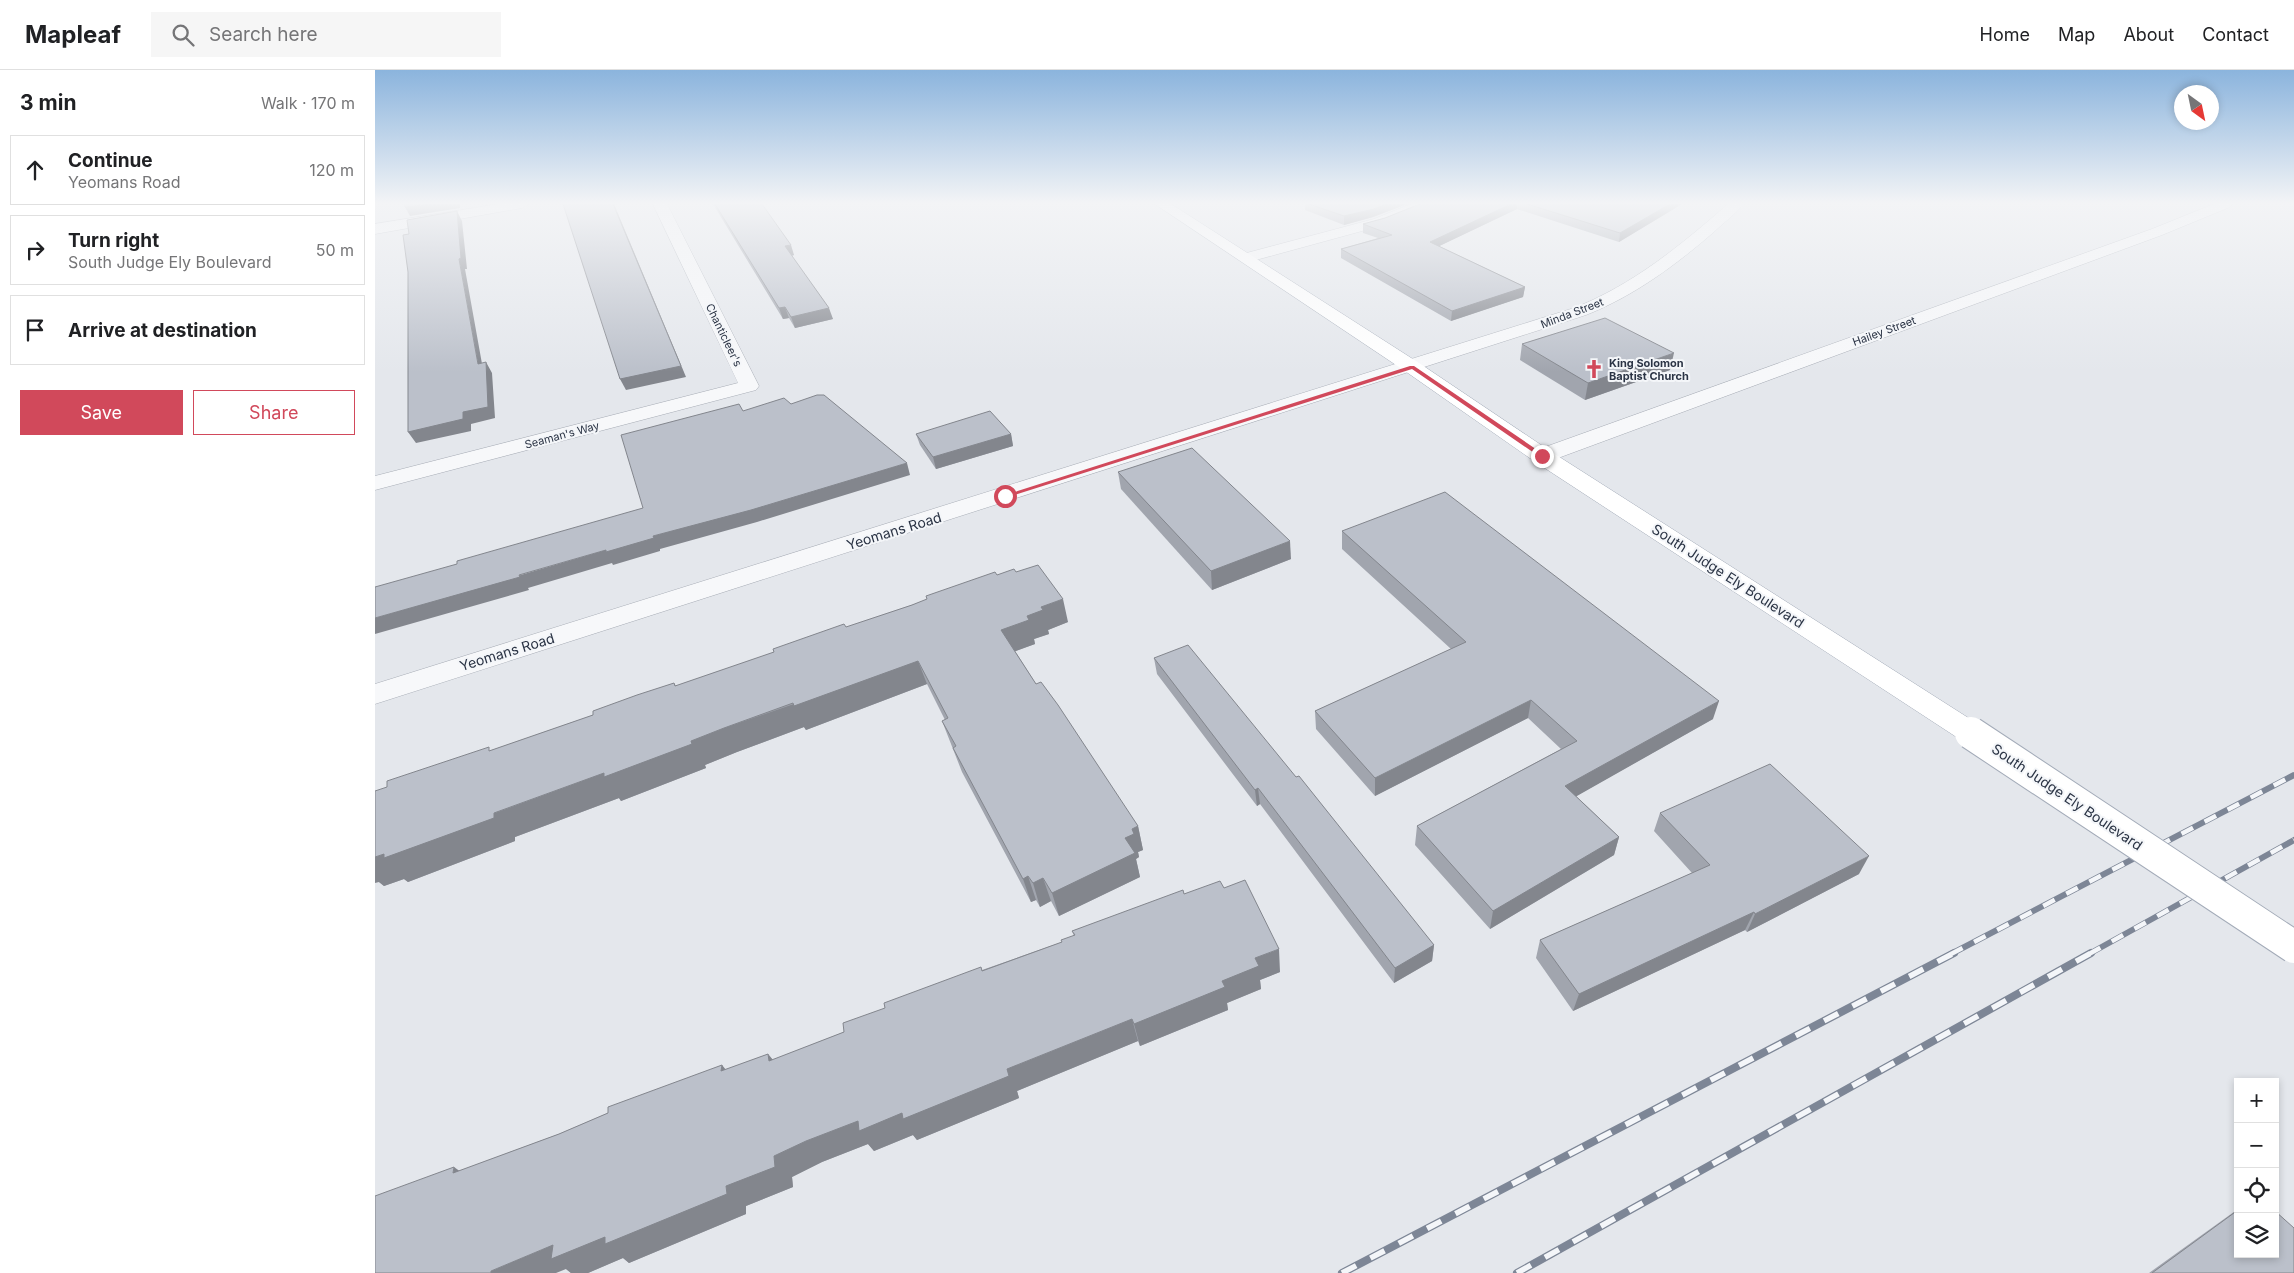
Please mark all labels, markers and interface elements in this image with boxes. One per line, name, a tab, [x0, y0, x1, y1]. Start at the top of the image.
search box	[151, 12, 501, 57]
text: Mapleaf	[25, 20, 121, 49]
icon: search	[169, 21, 197, 49]
text: Search here	[209, 23, 318, 46]
text: Home	[1980, 24, 2030, 45]
text: Map	[2058, 24, 2095, 45]
text: About	[2123, 24, 2174, 45]
text: Contact	[2202, 24, 2269, 45]
north arrow	[2174, 85, 2219, 130]
text: 3 min	[20, 90, 76, 115]
text: Walk · 170 m	[261, 93, 355, 113]
text: Continue	[68, 149, 153, 172]
icon: ahead	[21, 156, 49, 184]
text: 120 m	[309, 160, 354, 180]
text: Yeomans Road	[68, 172, 181, 192]
text: Turn right	[68, 229, 159, 252]
icon: right	[21, 236, 49, 264]
text: 50 m	[316, 240, 354, 260]
text: South Judge Ely Boulevard	[68, 252, 271, 272]
street label: Minda Street	[1539, 294, 1606, 331]
street label: Chanticleer's	[703, 301, 745, 369]
street label: Hailey Street	[1851, 313, 1918, 349]
icon: arrive	[21, 316, 49, 344]
text: Arrive at destination	[68, 319, 257, 342]
place label: King Solomon Baptist Church	[1609, 356, 1689, 383]
church icon: King Solomon Baptist Church	[1583, 358, 1605, 380]
button: Save	[20, 390, 183, 435]
button: Share	[193, 390, 355, 435]
street label: Seaman's Way	[523, 418, 601, 452]
route end	[1531, 445, 1554, 468]
route start	[994, 485, 1017, 508]
street label: Yeomans Road	[844, 508, 943, 553]
street label: South Judge Ely Boulevard	[1649, 520, 1808, 631]
street label: Yeomans Road	[457, 629, 556, 674]
street label: South Judge Ely Boulevard	[1989, 740, 2146, 853]
map controls	[2234, 1078, 2279, 1258]
button: +	[2234, 1078, 2279, 1123]
button: −	[2234, 1123, 2279, 1168]
button: locate	[2234, 1168, 2279, 1213]
button: layers	[2234, 1213, 2279, 1258]

